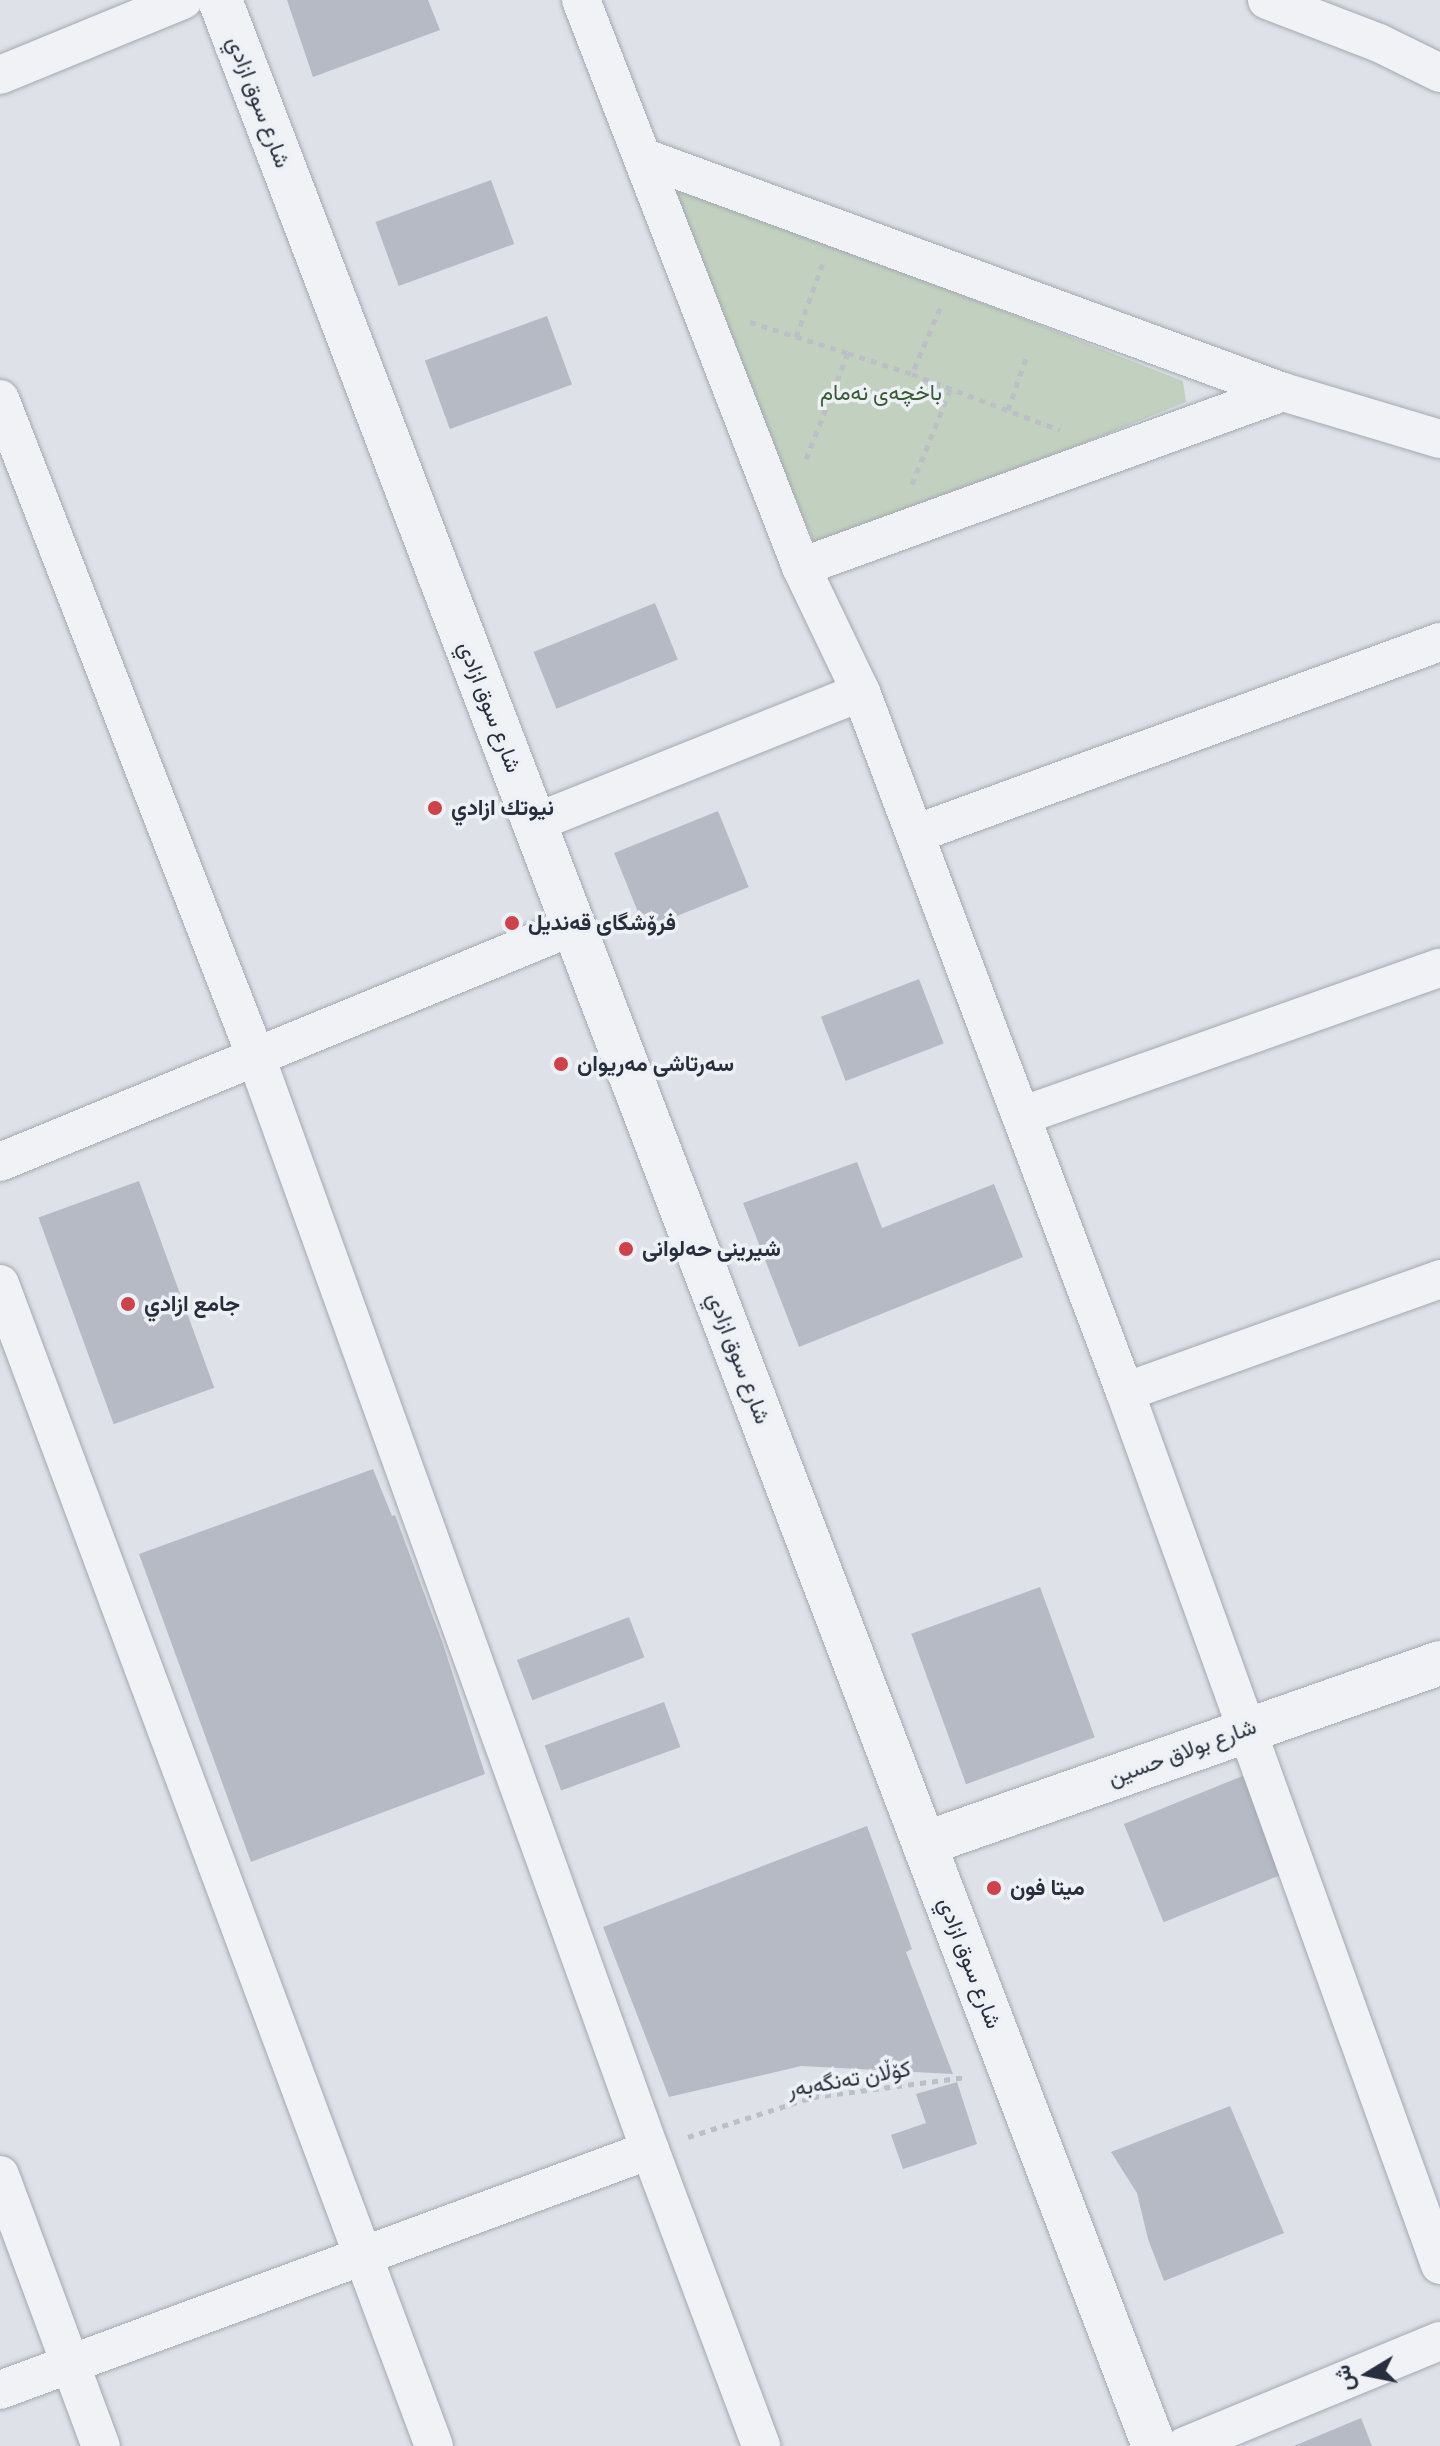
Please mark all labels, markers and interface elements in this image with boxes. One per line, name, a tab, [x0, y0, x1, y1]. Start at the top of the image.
street label: شارع سوق ازادي	[222, 33, 296, 171]
park label: باخچەی نەمام	[820, 380, 942, 406]
street label: شارع سوق ازادي	[453, 638, 527, 776]
place label: نيوتك ازادي	[451, 795, 554, 821]
marker: نيوتك ازادي	[426, 799, 444, 817]
place label: فرۆشگای قەندیل	[528, 910, 676, 936]
marker: فرۆشگای قەندیل	[503, 914, 521, 932]
place label: سەرتاشی مەریوان	[577, 1051, 734, 1077]
marker: سەرتاشی مەریوان	[552, 1055, 570, 1073]
place label: شیرینی حەلوانی	[642, 1236, 781, 1262]
marker: شیرینی حەلوانی	[617, 1240, 635, 1258]
street label: شارع سوق ازادي	[702, 1289, 776, 1427]
place label: جامع ازادي	[144, 1291, 240, 1317]
marker: جامع ازادي	[119, 1295, 137, 1313]
street label: شارع بولاق حسين	[1104, 1713, 1260, 1791]
place label: ميتا فون	[1010, 1875, 1085, 1901]
marker: ميتا فون	[985, 1879, 1003, 1897]
street label: شارع سوق ازادي	[933, 1894, 1007, 2032]
street label: کۆڵان تەنگەبەر	[785, 2055, 913, 2103]
north arrow	[1328, 2334, 1408, 2414]
text: ش	[1328, 2363, 1359, 2394]

